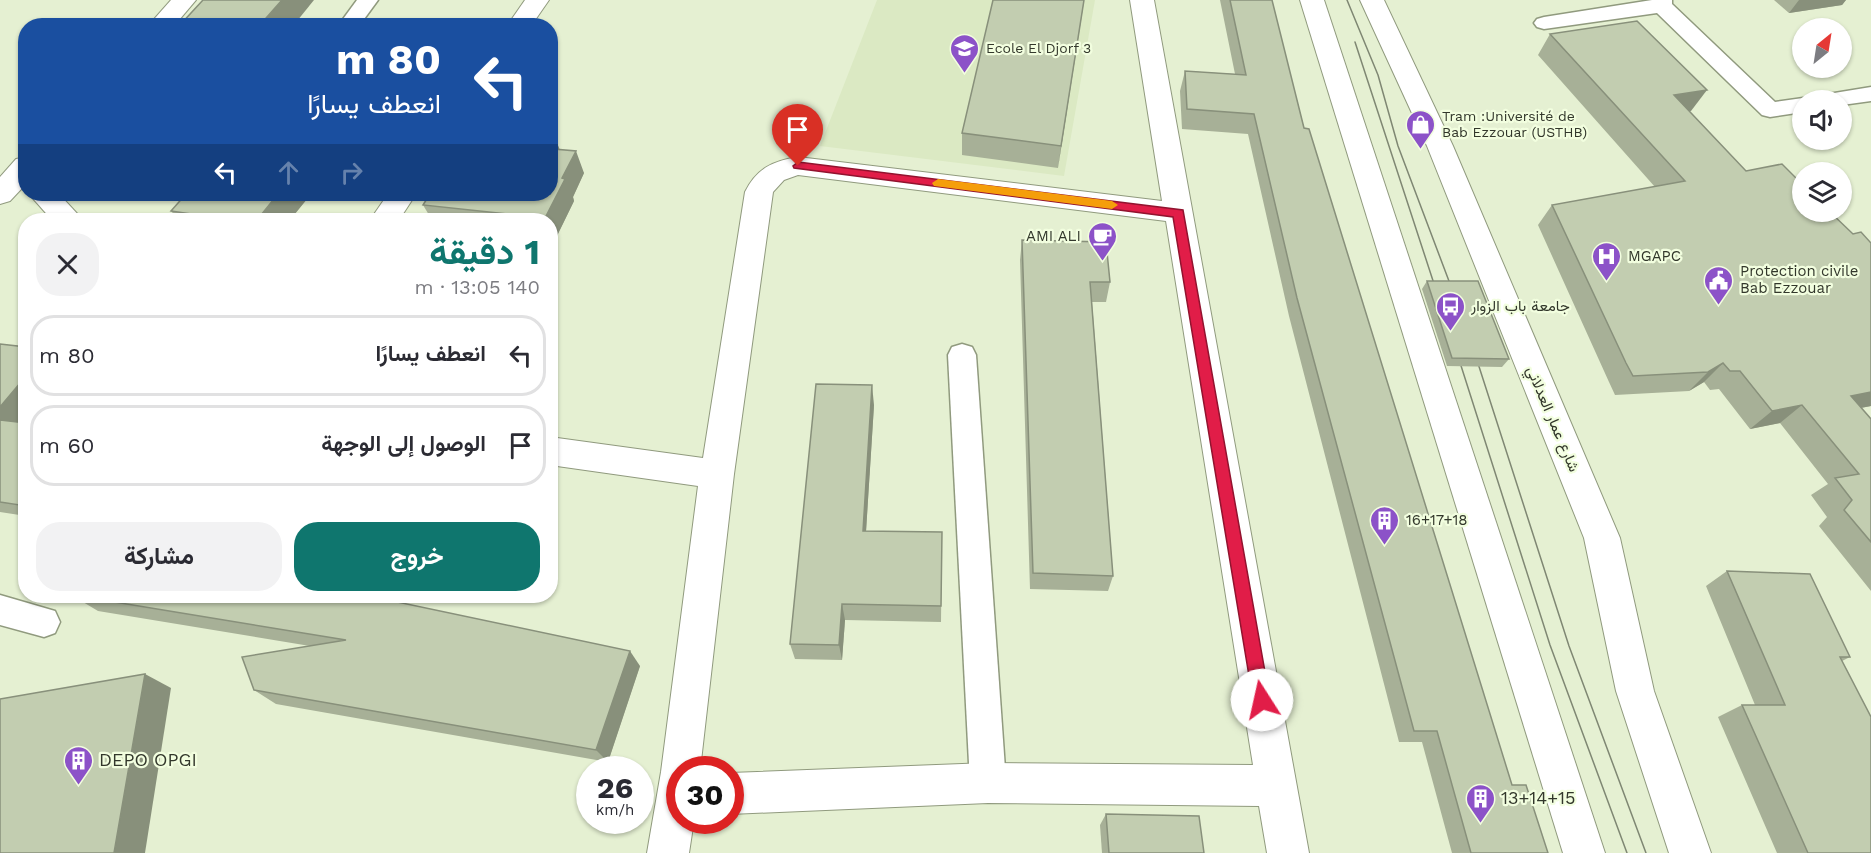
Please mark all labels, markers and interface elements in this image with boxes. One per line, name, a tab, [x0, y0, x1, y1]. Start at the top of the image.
north arrow	[1792, 18, 1852, 78]
map controls	[1792, 18, 1852, 222]
school or university icon: Ecole El Djorf 3	[949, 32, 981, 74]
text: 80 m	[336, 35, 441, 84]
place label: Ecole El Djorf 3	[986, 40, 1091, 56]
icon: left	[462, 42, 540, 120]
text: انعطف يسارًا	[307, 88, 441, 120]
button: sound	[1792, 90, 1852, 150]
pin	[772, 104, 823, 166]
shop icon: Tram :Université de Bab Ezzouar (USTHB)	[1405, 108, 1437, 150]
place label: Tram :Université de Bab Ezzouar (USTHB)	[1442, 108, 1587, 140]
icon: arrive	[781, 113, 814, 146]
icon: left	[209, 156, 242, 189]
icon: ahead	[272, 156, 305, 189]
icon: right	[335, 156, 368, 189]
button: layers	[1792, 162, 1852, 222]
cafe icon: AMI ALI	[1086, 220, 1118, 262]
place label: AMI ALI	[1026, 227, 1081, 245]
text: 1 دقيقة	[429, 231, 540, 273]
button: close	[36, 233, 99, 296]
hospital icon: MGAPC	[1591, 240, 1623, 282]
place label: MGAPC	[1628, 247, 1681, 265]
place label: Protection civile Bab Ezzouar	[1740, 262, 1858, 297]
public building icon: Protection civile Bab Ezzouar	[1703, 264, 1735, 306]
text: 140 m · 13:05	[414, 275, 540, 299]
bus stop icon: جامعة باب الزوار	[1434, 290, 1466, 332]
place label: جامعة باب الزوار	[1470, 297, 1570, 315]
icon: left	[504, 339, 537, 372]
text: انعطف يسارًا	[376, 341, 486, 366]
text: 80 m	[39, 343, 95, 368]
street label: شارع عمار العدلاني	[1519, 364, 1583, 476]
icon: arrive	[504, 429, 537, 462]
text: الوصول إلى الوجهة	[321, 431, 486, 456]
text: 60 m	[39, 433, 95, 458]
building icon: 16+17+18	[1369, 504, 1401, 546]
place label: 16+17+18	[1406, 511, 1468, 529]
button: مشاركة	[36, 522, 282, 591]
button: خروج	[294, 522, 540, 591]
position arrow	[1230, 668, 1294, 732]
building icon: DEPO OPGI	[62, 744, 94, 786]
place label: DEPO OPGI	[99, 749, 197, 770]
speed limit sign: 30	[666, 756, 744, 834]
text: 26	[597, 770, 633, 805]
building icon: 13+14+15	[1464, 782, 1496, 824]
place label: 13+14+15	[1501, 787, 1575, 808]
text: km/h	[596, 801, 634, 819]

